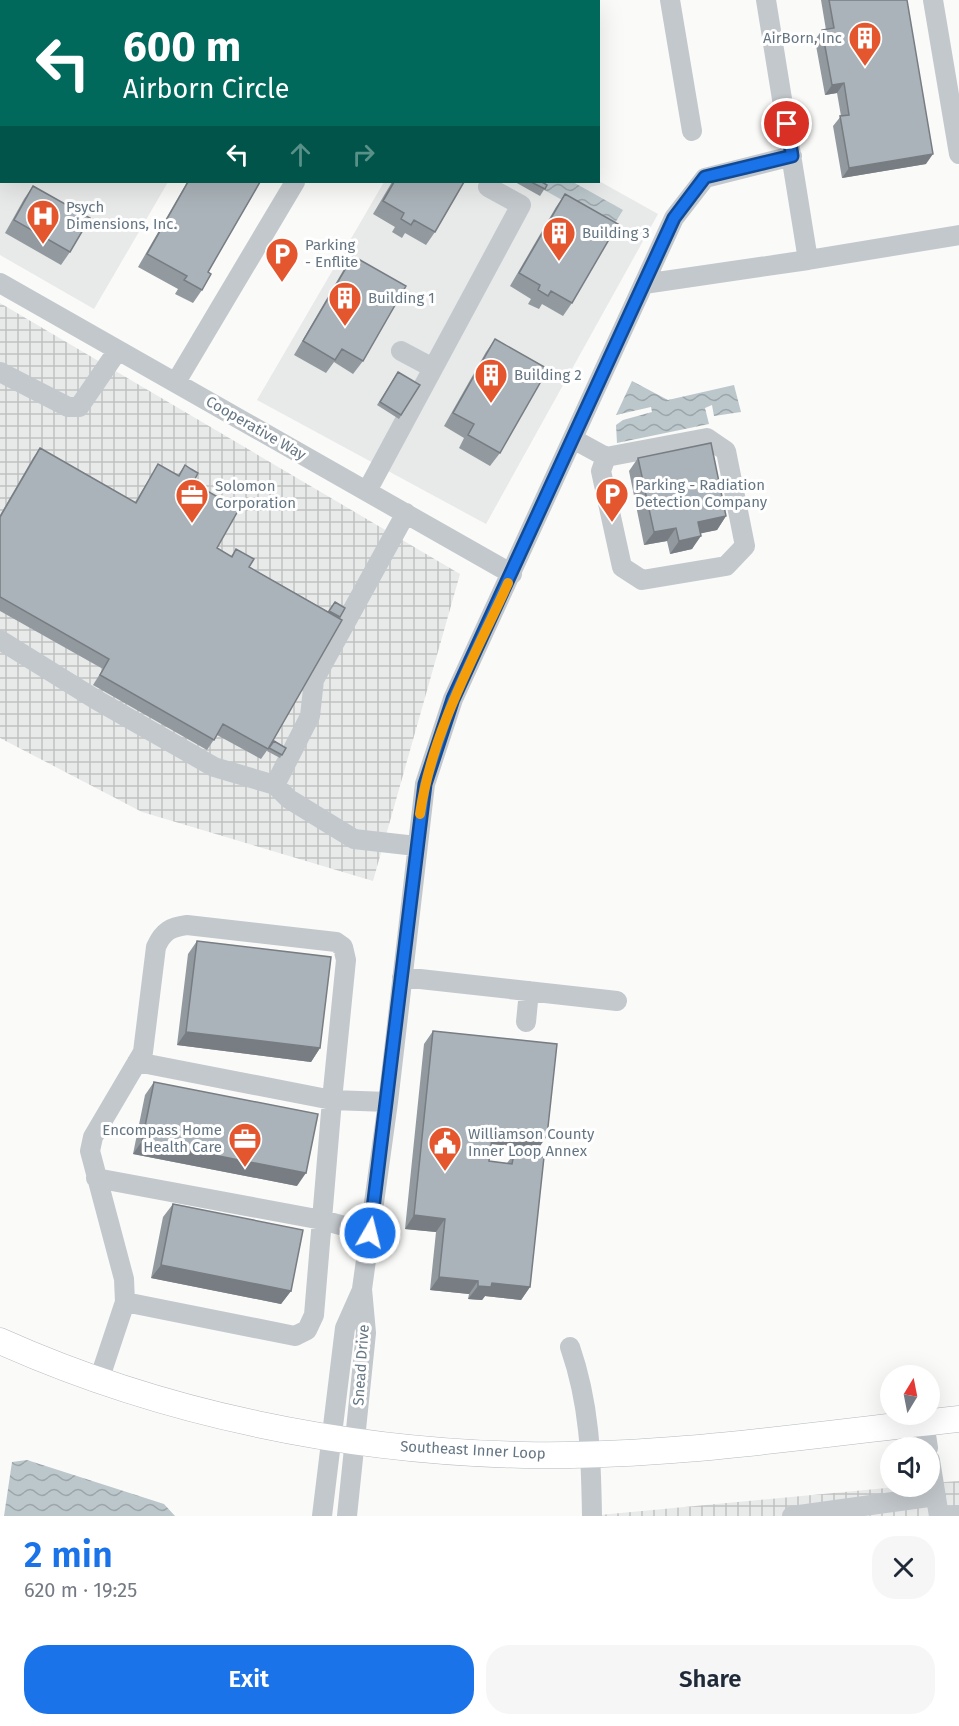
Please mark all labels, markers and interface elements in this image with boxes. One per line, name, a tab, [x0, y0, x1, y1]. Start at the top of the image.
building icon: AirBorn, Inc	[847, 20, 883, 67]
text: 600 m	[123, 22, 241, 72]
icon: left	[24, 24, 102, 102]
place label: AirBorn, Inc	[763, 29, 842, 47]
text: Airborn Circle	[123, 73, 289, 105]
pin	[761, 98, 812, 149]
icon: arrive	[770, 107, 803, 140]
icon: left	[221, 138, 254, 171]
icon: ahead	[284, 138, 317, 171]
icon: right	[347, 138, 380, 171]
hospital icon: Psych Dimensions, Inc.	[25, 198, 61, 245]
place label: Psych Dimensions, Inc.	[66, 198, 177, 233]
building icon: Building 3	[541, 215, 577, 262]
place label: Building 3	[582, 224, 650, 242]
parking icon: Parking - Enflite	[264, 236, 300, 283]
place label: Parking - Enflite	[305, 236, 358, 271]
building icon: Building 1	[327, 280, 363, 327]
place label: Building 1	[368, 289, 435, 307]
building icon: Building 2	[473, 357, 509, 404]
place label: Building 2	[514, 366, 582, 384]
street label: Cooperative Way	[203, 392, 310, 464]
parking icon: Parking - Radiation Detection Company	[594, 476, 630, 523]
place label: Parking - Radiation Detection Company	[635, 476, 768, 511]
office icon: Solomon Corporation	[174, 477, 210, 524]
place label: Solomon Corporation	[215, 477, 296, 512]
place label: Encompass Home Health Care	[102, 1121, 222, 1156]
office icon: Encompass Home Health Care	[227, 1121, 263, 1168]
public building icon: Williamson County Inner Loop Annex	[427, 1125, 463, 1172]
place label: Williamson County Inner Loop Annex	[468, 1125, 595, 1160]
position arrow	[338, 1201, 402, 1265]
street label: Snead Drive	[349, 1324, 373, 1406]
north arrow	[880, 1365, 940, 1425]
map controls	[880, 1365, 940, 1497]
street label: Southeast Inner Loop	[400, 1437, 546, 1463]
button: sound	[880, 1437, 940, 1497]
text: 2 min	[24, 1533, 113, 1577]
button: close	[872, 1536, 935, 1599]
text: 620 m · 19:25	[24, 1578, 137, 1602]
button: Exit	[24, 1645, 474, 1714]
button: Share	[486, 1645, 935, 1714]

